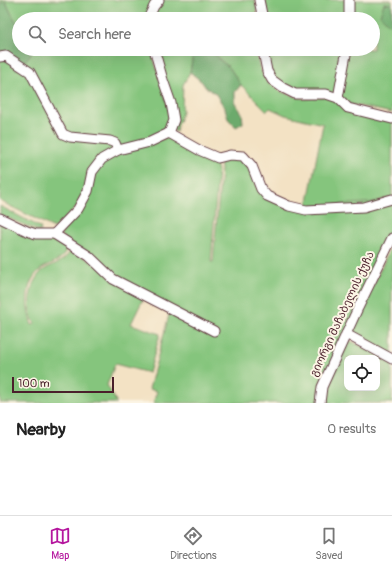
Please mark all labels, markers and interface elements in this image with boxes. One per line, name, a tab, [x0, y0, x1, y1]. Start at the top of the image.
search box	[12, 12, 380, 56]
icon: search	[26, 23, 48, 45]
text: Search here	[58, 25, 131, 44]
street label: გიორგი მაჩაბელის ქუჩა	[307, 249, 377, 379]
map controls	[344, 355, 380, 391]
button: locate	[344, 355, 380, 391]
scale bar	[12, 375, 114, 394]
text: 100 m	[18, 377, 49, 390]
text: Nearby	[16, 419, 65, 440]
text: 0 results	[327, 421, 376, 437]
tab: Map	[49, 525, 71, 562]
tab: Directions	[170, 525, 217, 562]
tab: Saved	[315, 525, 343, 562]

